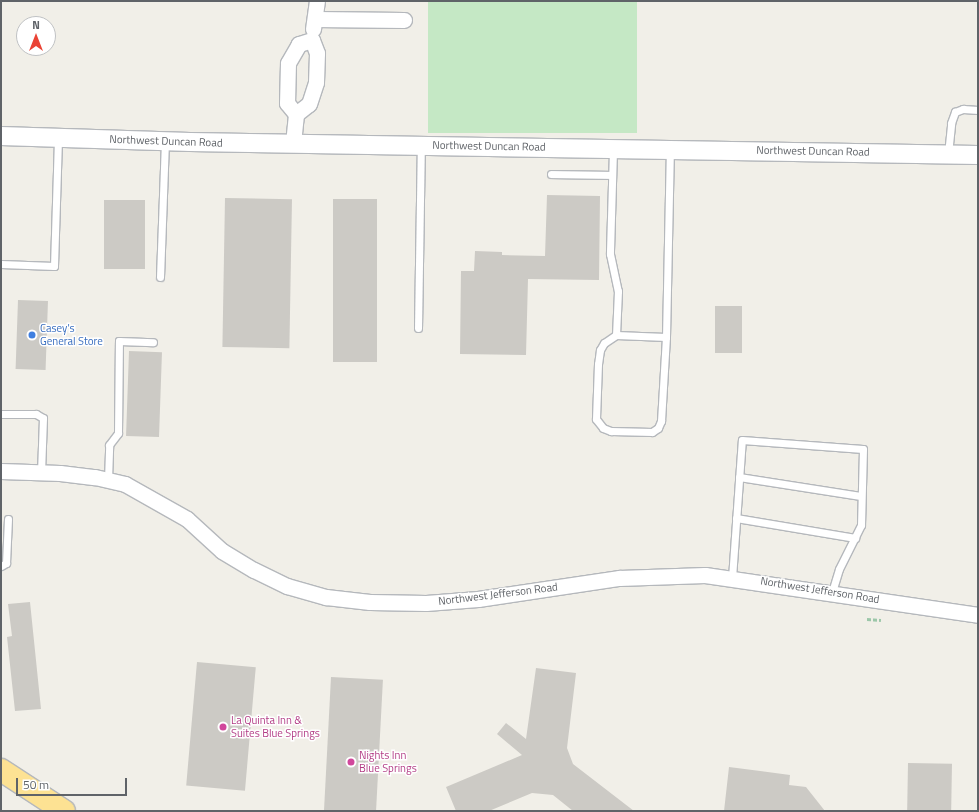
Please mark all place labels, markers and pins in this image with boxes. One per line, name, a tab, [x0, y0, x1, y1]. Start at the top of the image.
place label: Casey's General Store	[40, 322, 103, 348]
marker: Casey's General Store	[27, 330, 37, 340]
place label: La Quinta Inn & Suites Blue Springs	[231, 714, 320, 740]
marker: La Quinta Inn & Suites Blue Springs	[218, 722, 228, 732]
place label: Nights Inn Blue Springs	[359, 749, 417, 775]
marker: Nights Inn Blue Springs	[346, 757, 356, 767]

